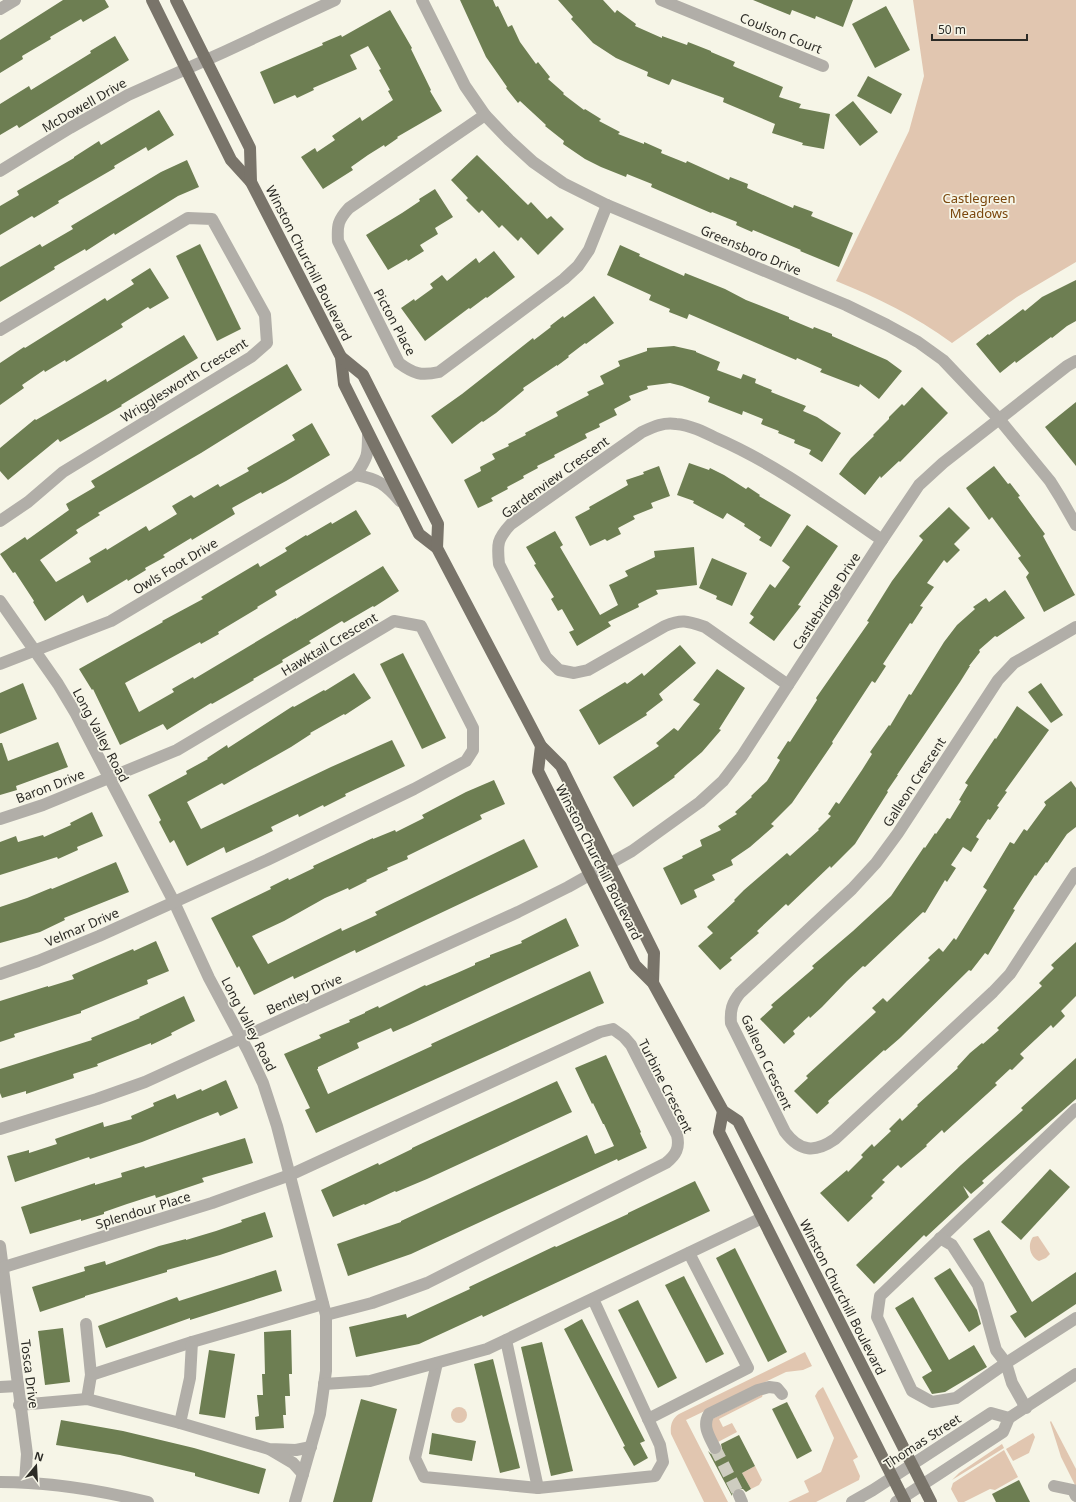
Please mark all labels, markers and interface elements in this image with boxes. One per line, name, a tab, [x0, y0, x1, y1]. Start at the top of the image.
street label: Coulson Court	[737, 8, 825, 58]
scale bar	[932, 16, 1027, 42]
text: 50 m	[938, 21, 966, 38]
street label: McDowell Drive	[38, 73, 130, 137]
street label: Winston Churchill Boulevard	[262, 182, 356, 344]
park label: Castlegreen Meadows	[943, 189, 1015, 222]
street label: Greensboro Drive	[698, 221, 804, 279]
street label: Picton Place	[370, 285, 420, 359]
street label: Wrigglesworth Crescent	[117, 333, 251, 426]
street label: Gardenview Crescent	[498, 432, 613, 522]
street label: Owls Foot Drive	[129, 534, 221, 598]
street label: Castlebridge Drive	[788, 549, 864, 653]
street label: Hawktail Crescent	[278, 608, 381, 680]
street label: Long Valley Road	[69, 685, 133, 785]
street label: Galleon Crescent	[878, 734, 950, 830]
street label: Baron Drive	[13, 765, 87, 807]
street label: Winston Churchill Boulevard	[552, 781, 646, 943]
street label: Velmar Drive	[42, 903, 122, 951]
street label: Bentley Drive	[263, 969, 345, 1019]
street label: Long Valley Road	[217, 974, 281, 1074]
street label: Galleon Crescent	[737, 1011, 797, 1113]
street label: Turbine Crescent	[635, 1036, 698, 1136]
street label: Splendour Place	[93, 1187, 193, 1233]
street label: Winston Churchill Boulevard	[796, 1216, 890, 1378]
street label: Tosca Drive	[17, 1338, 43, 1410]
street label: Thomas Street	[880, 1409, 964, 1473]
north arrow	[16, 1446, 56, 1486]
text: N	[33, 1447, 46, 1465]

